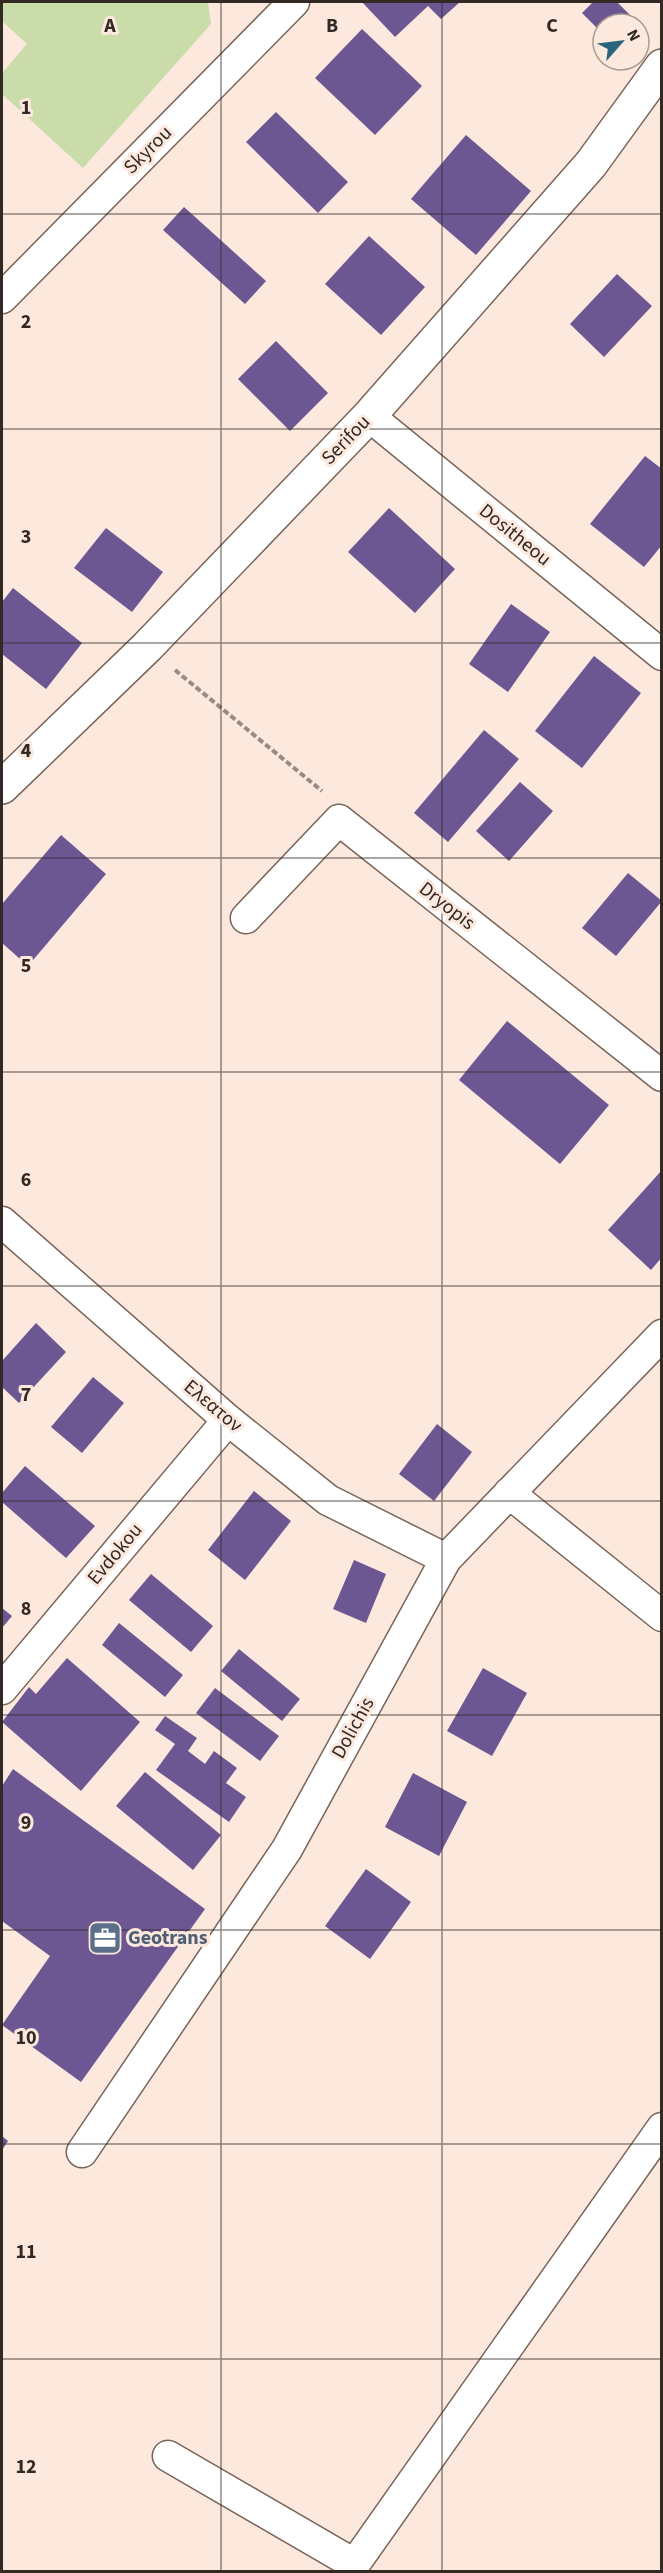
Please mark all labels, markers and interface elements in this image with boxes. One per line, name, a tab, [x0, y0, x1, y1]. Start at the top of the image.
text: A	[103, 12, 116, 40]
text: B	[326, 12, 338, 40]
text: C	[546, 12, 558, 40]
north arrow	[591, 12, 651, 72]
text: N	[621, 26, 646, 45]
text: 1	[21, 94, 31, 122]
street label: Skyrou	[117, 119, 179, 181]
text: 2	[21, 308, 31, 336]
street label: Serifou	[315, 409, 377, 471]
street label: Dositheou	[473, 497, 557, 573]
text: 3	[21, 523, 31, 551]
text: 4	[21, 737, 32, 765]
street label: Dryopis	[413, 875, 481, 937]
text: 5	[21, 952, 31, 980]
text: 6	[21, 1166, 31, 1194]
street label: Ελεατον	[178, 1373, 249, 1439]
text: 7	[21, 1381, 31, 1409]
street label: Evdokou	[81, 1517, 149, 1591]
text: 8	[21, 1595, 31, 1623]
street label: Dolichis	[325, 1692, 381, 1764]
text: 9	[21, 1809, 31, 1837]
office icon: Geotrans	[87, 1920, 123, 1956]
place label: Geotrans	[128, 1924, 208, 1952]
text: 10	[15, 2024, 37, 2052]
text: 11	[15, 2238, 37, 2266]
text: 12	[15, 2453, 37, 2481]

